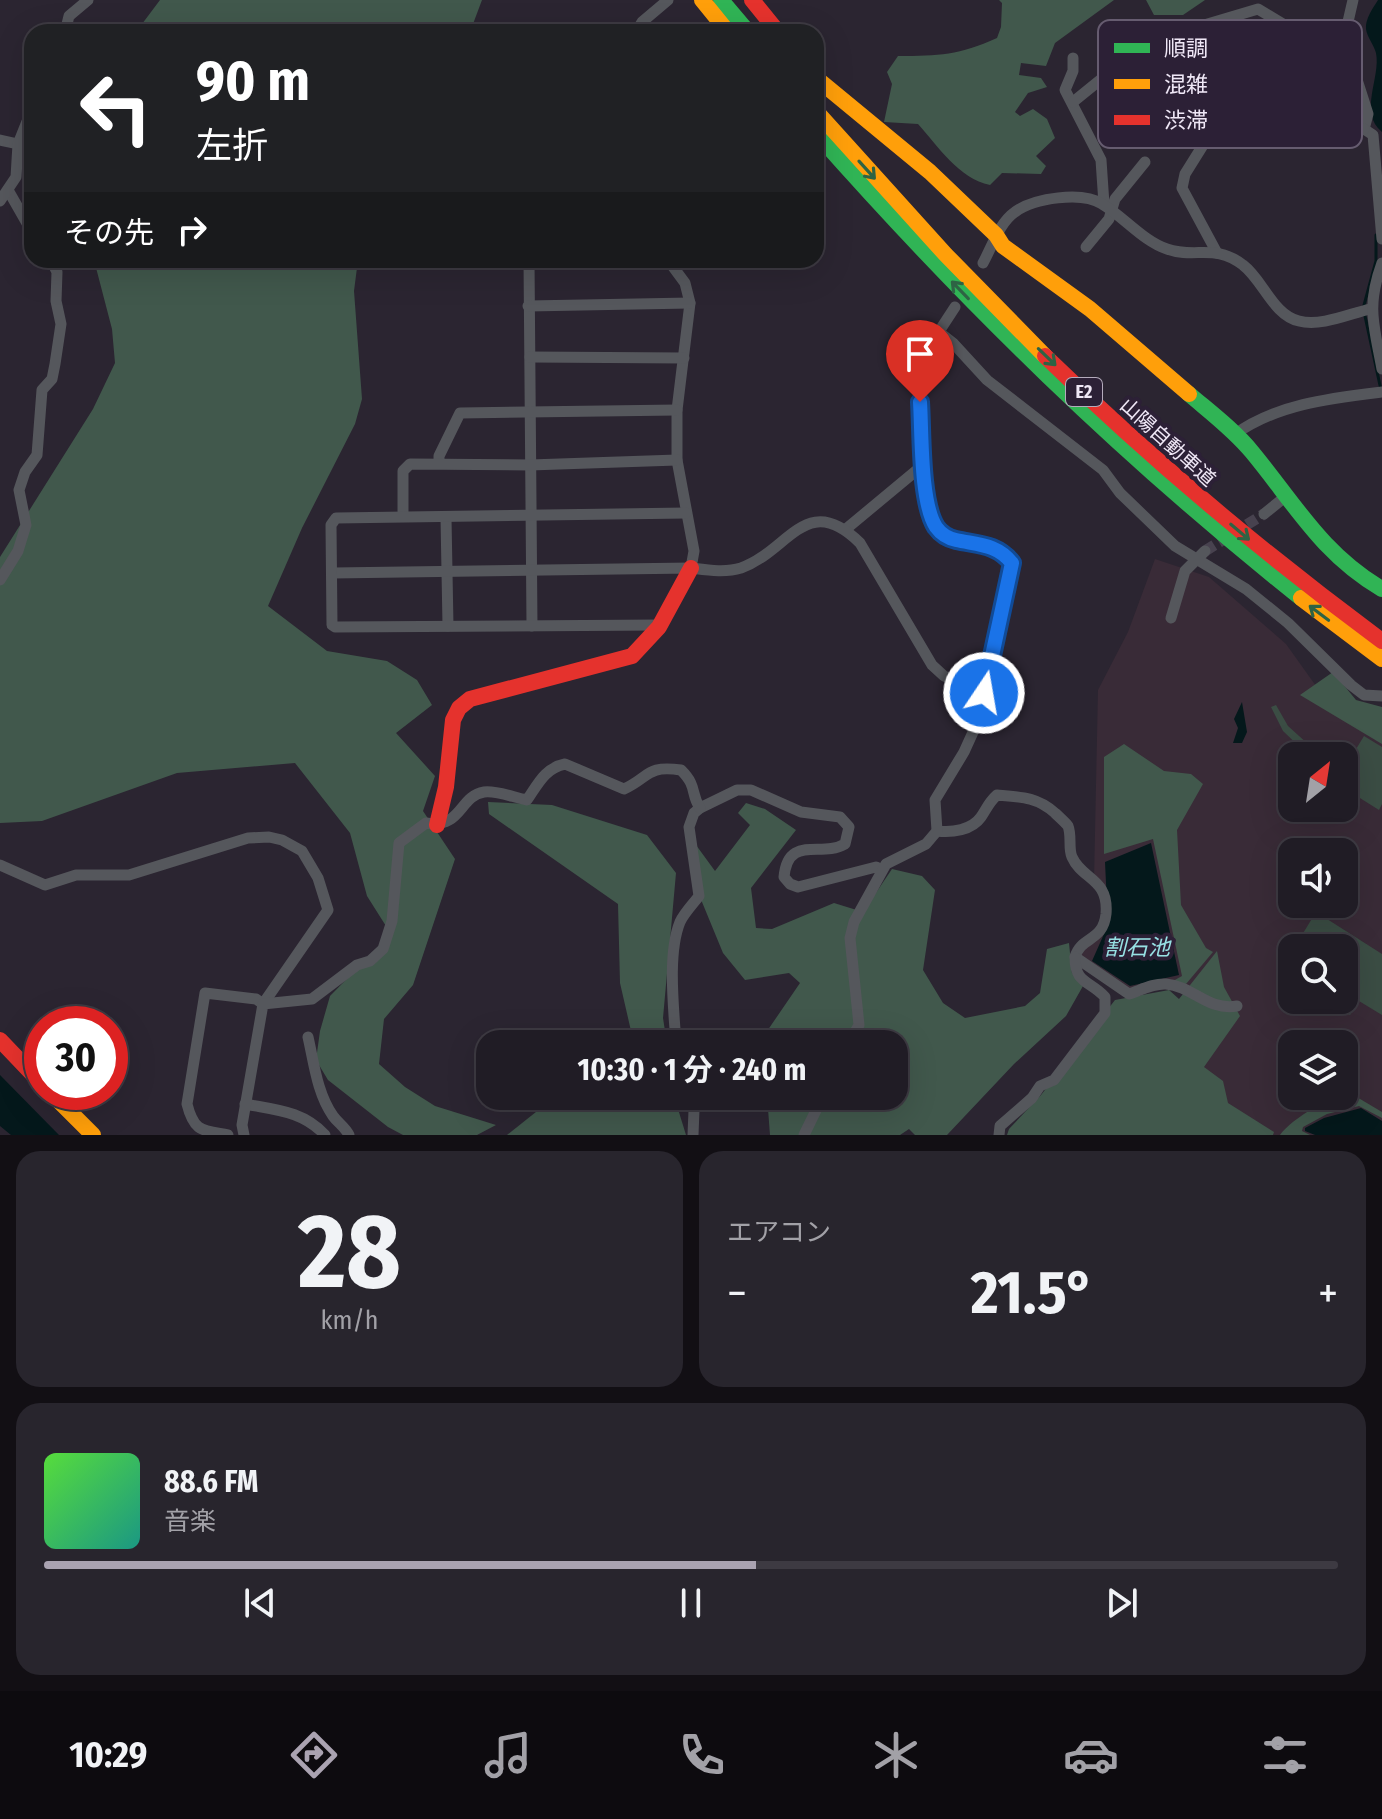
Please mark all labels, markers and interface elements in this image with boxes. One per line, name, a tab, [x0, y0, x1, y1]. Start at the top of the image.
legend	[1098, 20, 1362, 148]
text: 順調	[1164, 35, 1208, 62]
text: 90 m	[196, 48, 310, 115]
icon: left	[64, 56, 168, 160]
text: 混雑	[1164, 71, 1208, 98]
text: 渋滞	[1164, 107, 1208, 134]
text: 左折	[196, 124, 268, 168]
one-way arrow	[858, 160, 877, 180]
icon: right	[170, 208, 214, 252]
text: その先	[64, 215, 154, 251]
one-way arrow	[950, 280, 969, 300]
pin	[886, 320, 954, 402]
icon: arrive	[898, 332, 942, 376]
one-way arrow	[1037, 347, 1056, 366]
road number: E2	[1066, 378, 1102, 406]
street label: 山陽自動車道	[1115, 393, 1221, 491]
one-way arrow	[1229, 523, 1250, 540]
one-way arrow	[1309, 604, 1330, 621]
position arrow	[942, 651, 1026, 735]
north arrow	[1278, 742, 1358, 822]
map controls	[1278, 742, 1358, 1110]
button: sound	[1278, 838, 1358, 918]
water label: 割石池	[1104, 934, 1172, 961]
button: search	[1278, 934, 1358, 1014]
speed limit sign: 30	[24, 1006, 128, 1110]
button: layers	[1278, 1030, 1358, 1110]
text: 10:30 · 1 分 · 240 m	[578, 1052, 806, 1088]
text: 28	[298, 1190, 401, 1315]
text: エアコン	[727, 1217, 831, 1248]
text: 21.5°	[971, 1257, 1094, 1329]
text: −	[727, 1267, 747, 1320]
text: +	[1318, 1267, 1338, 1320]
text: km/h	[321, 1305, 378, 1336]
text: 88.6 FM	[164, 1464, 258, 1500]
text: 音楽	[164, 1506, 216, 1537]
icon: previous	[238, 1581, 282, 1625]
icon: pause	[669, 1581, 713, 1625]
icon: next	[1100, 1581, 1144, 1625]
icon: directions	[286, 1727, 342, 1783]
icon: music	[480, 1727, 536, 1783]
icon: phone	[674, 1727, 730, 1783]
icon: climate	[868, 1727, 924, 1783]
icon: car	[1063, 1727, 1119, 1783]
icon: filters	[1257, 1727, 1313, 1783]
text: 10:29	[69, 1733, 147, 1777]

